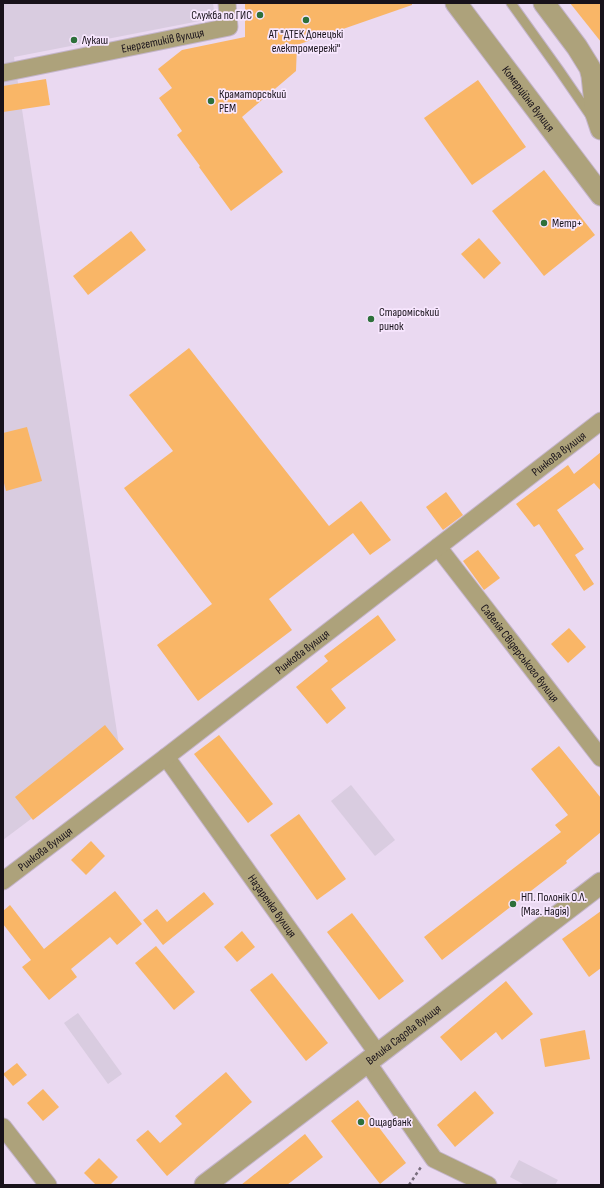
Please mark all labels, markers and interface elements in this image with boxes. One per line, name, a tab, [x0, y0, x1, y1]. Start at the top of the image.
place label: Служба по ГИС	[191, 8, 252, 23]
marker: Служба по ГИС	[255, 10, 265, 20]
marker: АТ "ДТЕК Донецькі електромережі"	[301, 15, 311, 25]
street label: Енергетиків вулиця	[120, 25, 206, 56]
place label: АТ "ДТЕК Донецькі електромережі"	[268, 27, 343, 56]
place label: Лукаш	[81, 33, 108, 48]
marker: Лукаш	[69, 35, 79, 45]
street label: Комерційна вулиця	[499, 63, 558, 135]
place label: Краматорський РЕМ	[219, 87, 286, 116]
marker: Краматорський РЕМ	[206, 96, 216, 106]
place label: Метр+	[552, 216, 583, 231]
marker: Метр+	[539, 218, 549, 228]
place label: Староміський ринок	[379, 305, 439, 334]
marker: Староміський ринок	[366, 314, 376, 324]
street label: Ринкова вулиця	[529, 428, 589, 479]
street label: Савелія Свідерського вулиця	[477, 601, 563, 705]
street label: Ринкова вулиця	[272, 626, 333, 677]
street label: Ринкова вулиця	[15, 823, 76, 874]
street label: Назаренка вулиця	[245, 871, 300, 941]
place label: НП. Полонік О.Л. (Маг. Надія)	[521, 890, 587, 919]
marker: НП. Полонік О.Л. (Маг. Надія)	[508, 899, 518, 909]
street label: Велика Садова вулиця	[363, 1001, 444, 1068]
place label: Ощадбанк	[369, 1115, 412, 1130]
marker: Ощадбанк	[356, 1117, 366, 1127]

